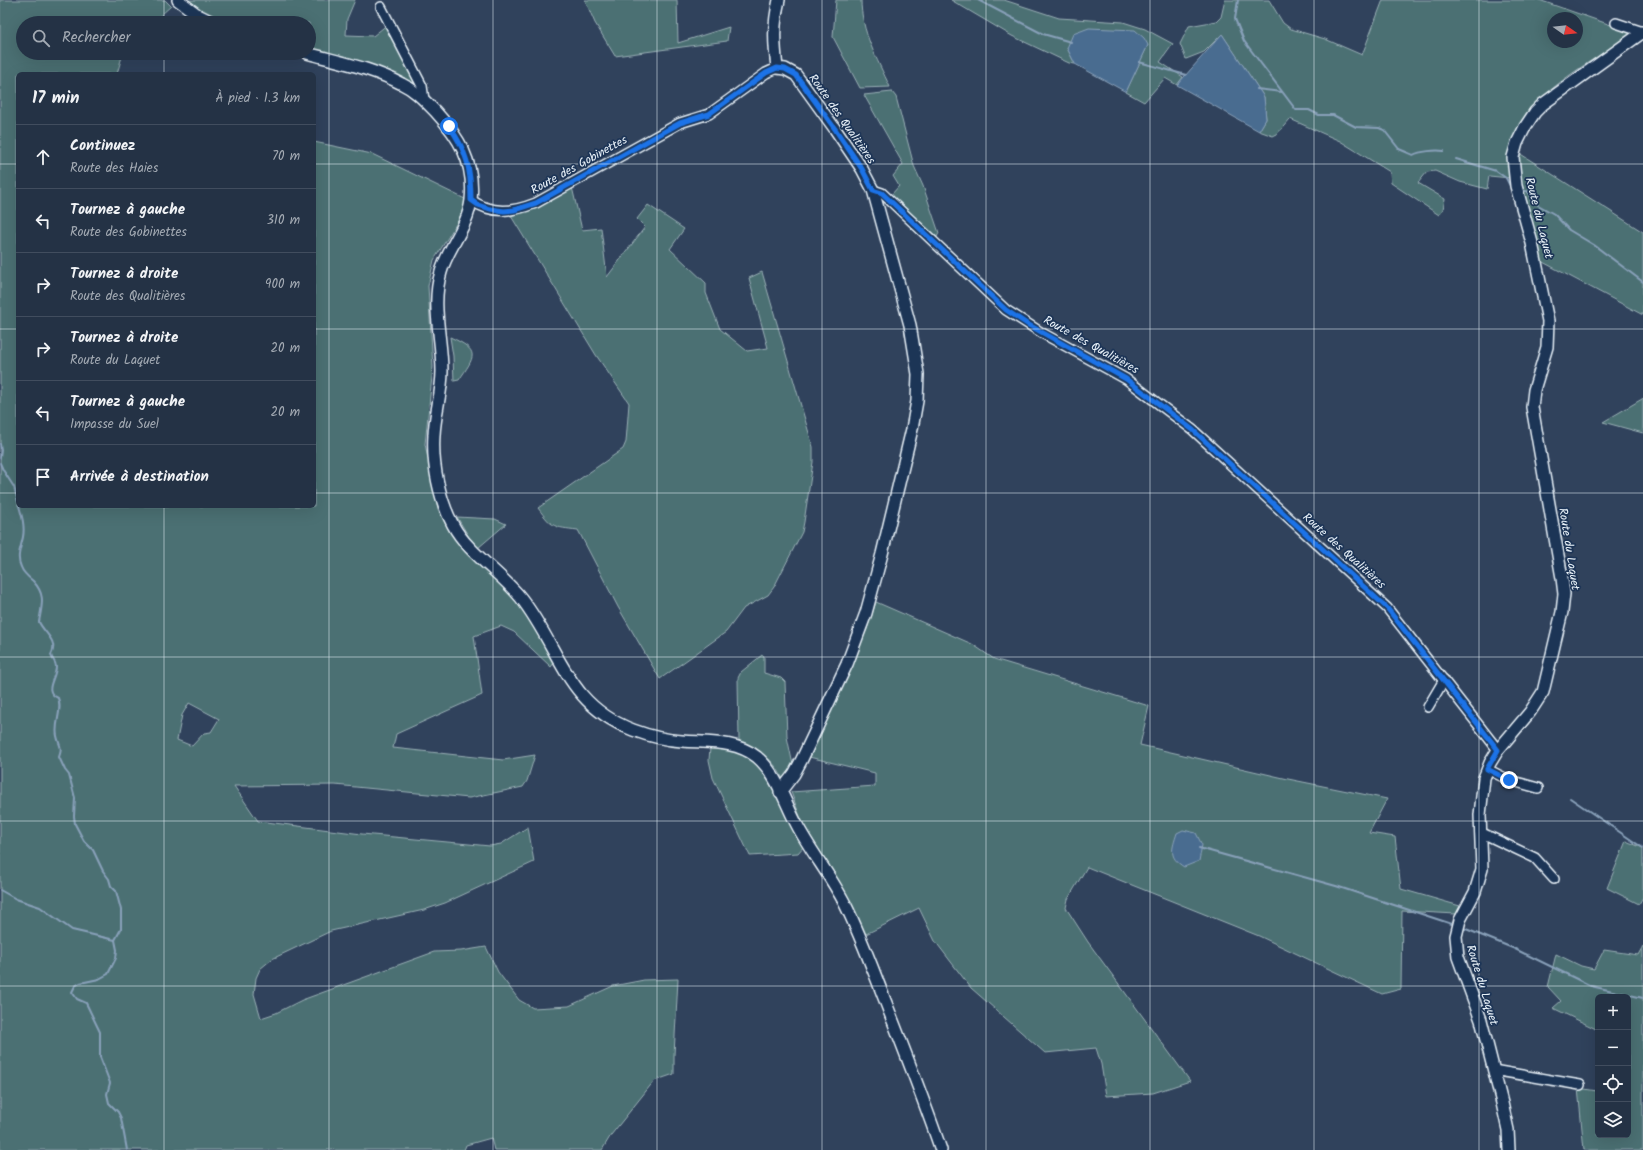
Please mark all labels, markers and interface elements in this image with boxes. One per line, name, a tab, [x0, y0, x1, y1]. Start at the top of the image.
north arrow	[1547, 12, 1583, 48]
search box	[16, 16, 316, 60]
text: Rechercher	[62, 26, 130, 50]
icon: search	[30, 27, 52, 49]
street label: Route des Qualitières	[804, 70, 880, 168]
text: 17 min	[32, 85, 79, 112]
text: À pied · 1.3 km	[215, 88, 300, 109]
route start	[440, 117, 458, 135]
street label: Route des Gobinettes	[527, 131, 631, 199]
text: Continuez	[70, 134, 135, 158]
icon: ahead	[32, 146, 54, 168]
text: 70 m	[272, 146, 300, 167]
text: Route des Haies	[70, 158, 158, 179]
street label: Route du Laquet	[1520, 175, 1558, 261]
text: Tournez à gauche	[70, 198, 185, 222]
icon: left	[32, 210, 54, 232]
text: 310 m	[266, 210, 300, 231]
text: Route des Gobinettes	[70, 222, 187, 243]
text: Tournez à droite	[70, 262, 178, 286]
icon: right	[32, 274, 54, 296]
text: 900 m	[265, 274, 300, 295]
text: Route des Qualitières	[70, 286, 185, 307]
street label: Route des Qualitières	[1040, 311, 1142, 379]
text: Tournez à droite	[70, 326, 178, 350]
icon: right	[32, 338, 54, 360]
text: 20 m	[270, 338, 300, 359]
text: Route du Laquet	[70, 350, 160, 371]
text: Tournez à gauche	[70, 390, 185, 414]
icon: left	[32, 402, 54, 424]
text: 20 m	[270, 402, 300, 423]
text: Impasse du Suel	[70, 414, 159, 435]
text: Arrivée à destination	[70, 465, 209, 489]
icon: arrive	[32, 466, 54, 488]
street label: Route du Laquet	[1553, 506, 1585, 592]
street label: Route des Qualitières	[1298, 508, 1390, 594]
route end	[1500, 771, 1518, 789]
street label: Route du Laquet	[1461, 942, 1503, 1028]
map controls	[1595, 994, 1631, 1138]
button: +	[1595, 994, 1631, 1030]
button: −	[1595, 1030, 1631, 1066]
button: locate	[1595, 1066, 1631, 1102]
button: layers	[1595, 1102, 1631, 1138]

